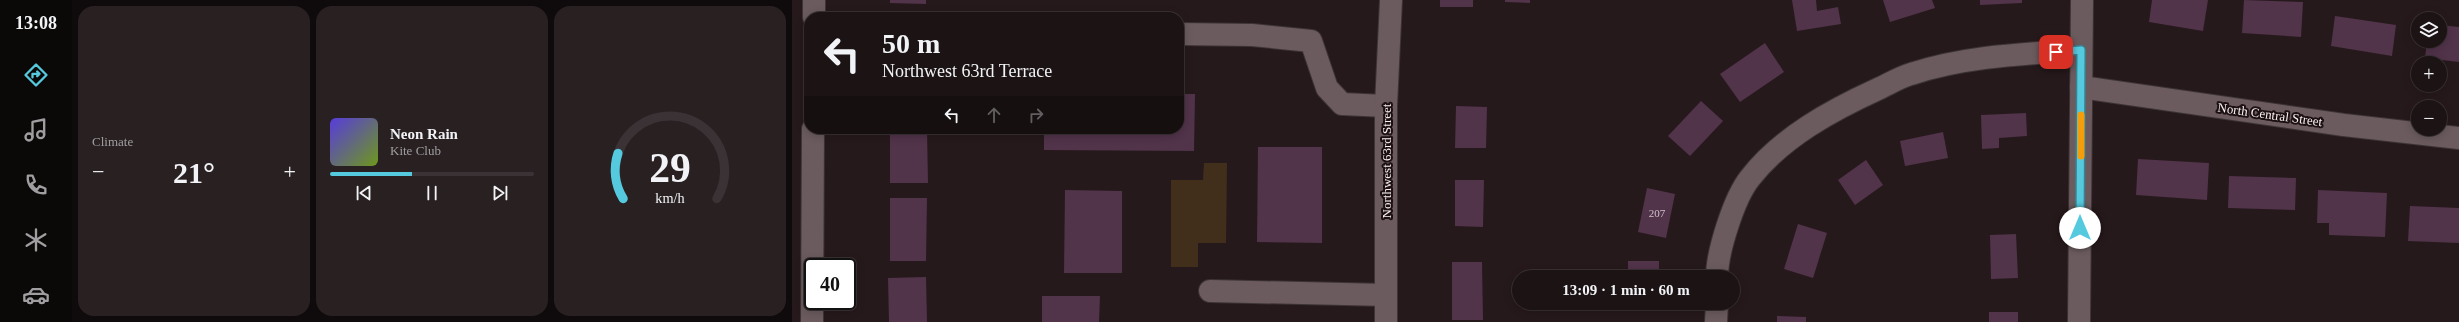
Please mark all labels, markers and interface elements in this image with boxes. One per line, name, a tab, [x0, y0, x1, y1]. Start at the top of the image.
map controls	[2411, 12, 2447, 136]
button: layers	[2411, 12, 2447, 48]
text: 13:08	[15, 13, 57, 33]
icon: left	[816, 28, 868, 80]
text: 50 m	[882, 28, 940, 59]
pin	[2039, 35, 2073, 69]
icon: arrive	[2045, 41, 2067, 63]
button: +	[2411, 56, 2447, 92]
icon: directions	[22, 61, 50, 89]
text: Northwest 63rd Terrace	[882, 61, 1052, 81]
street label: North Central Street	[2217, 100, 2324, 129]
button: −	[2411, 100, 2447, 136]
street label: Northwest 63rd Street	[1379, 103, 1394, 218]
icon: left	[941, 104, 963, 126]
icon: ahead	[983, 104, 1005, 126]
icon: right	[1025, 104, 1047, 126]
icon: music	[22, 116, 50, 144]
text: Neon Rain	[390, 126, 458, 142]
text: Climate	[92, 134, 133, 149]
text: Kite Club	[390, 143, 441, 158]
text: 29	[649, 145, 691, 191]
text: 21°	[173, 156, 215, 189]
text: −	[92, 159, 104, 184]
text: +	[284, 159, 296, 184]
icon: phone	[22, 171, 50, 199]
icon: previous	[353, 182, 375, 204]
icon: pause	[421, 182, 443, 204]
icon: next	[489, 182, 511, 204]
text: km/h	[655, 190, 685, 206]
house number: 207	[1649, 207, 1666, 219]
position arrow	[2059, 207, 2101, 249]
icon: climate	[22, 226, 50, 254]
speed limit sign: 40	[804, 258, 856, 310]
icon: car	[22, 281, 50, 309]
text: 13:09 · 1 min · 60 m	[1562, 282, 1690, 298]

